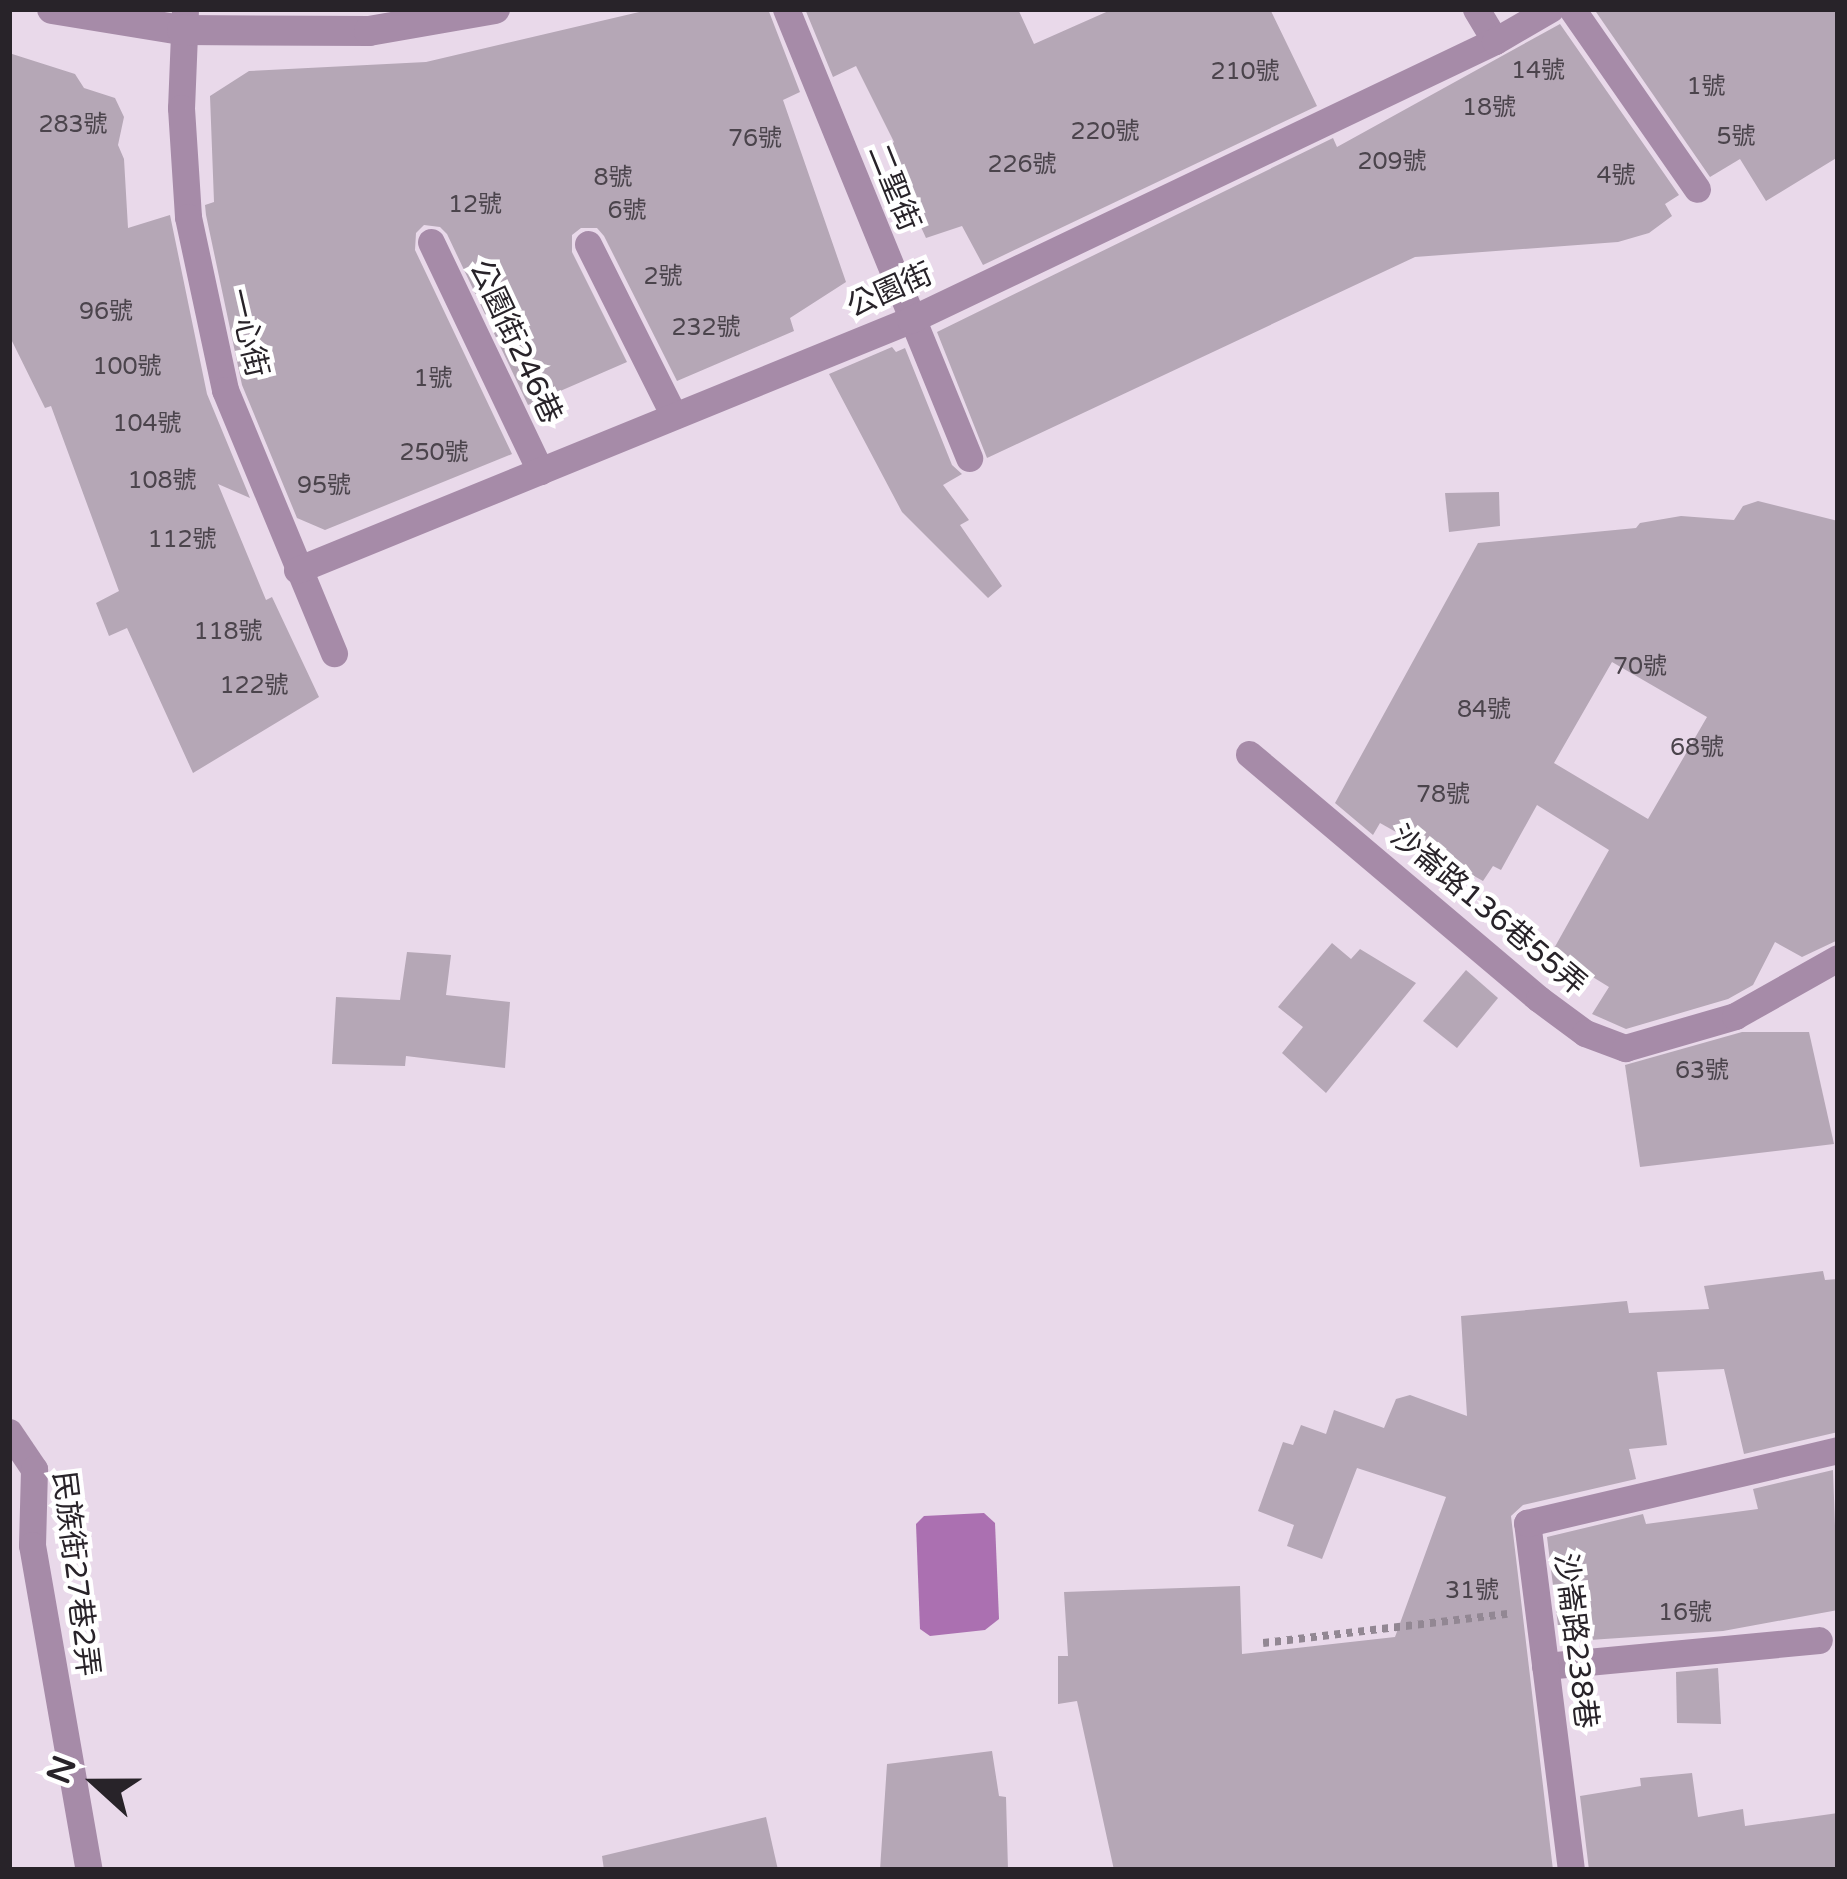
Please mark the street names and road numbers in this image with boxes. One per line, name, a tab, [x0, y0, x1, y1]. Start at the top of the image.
street label: 二聖街	[859, 140, 927, 236]
street label: 公園街246巷	[461, 254, 569, 430]
street label: 公園街	[842, 256, 938, 326]
street label: 一心街	[219, 285, 275, 381]
street label: 沙崙路136巷55弄	[1383, 819, 1593, 1003]
street label: 民族街27巷2弄	[45, 1469, 105, 1679]
street label: 沙崙路238巷	[1546, 1551, 1604, 1731]

